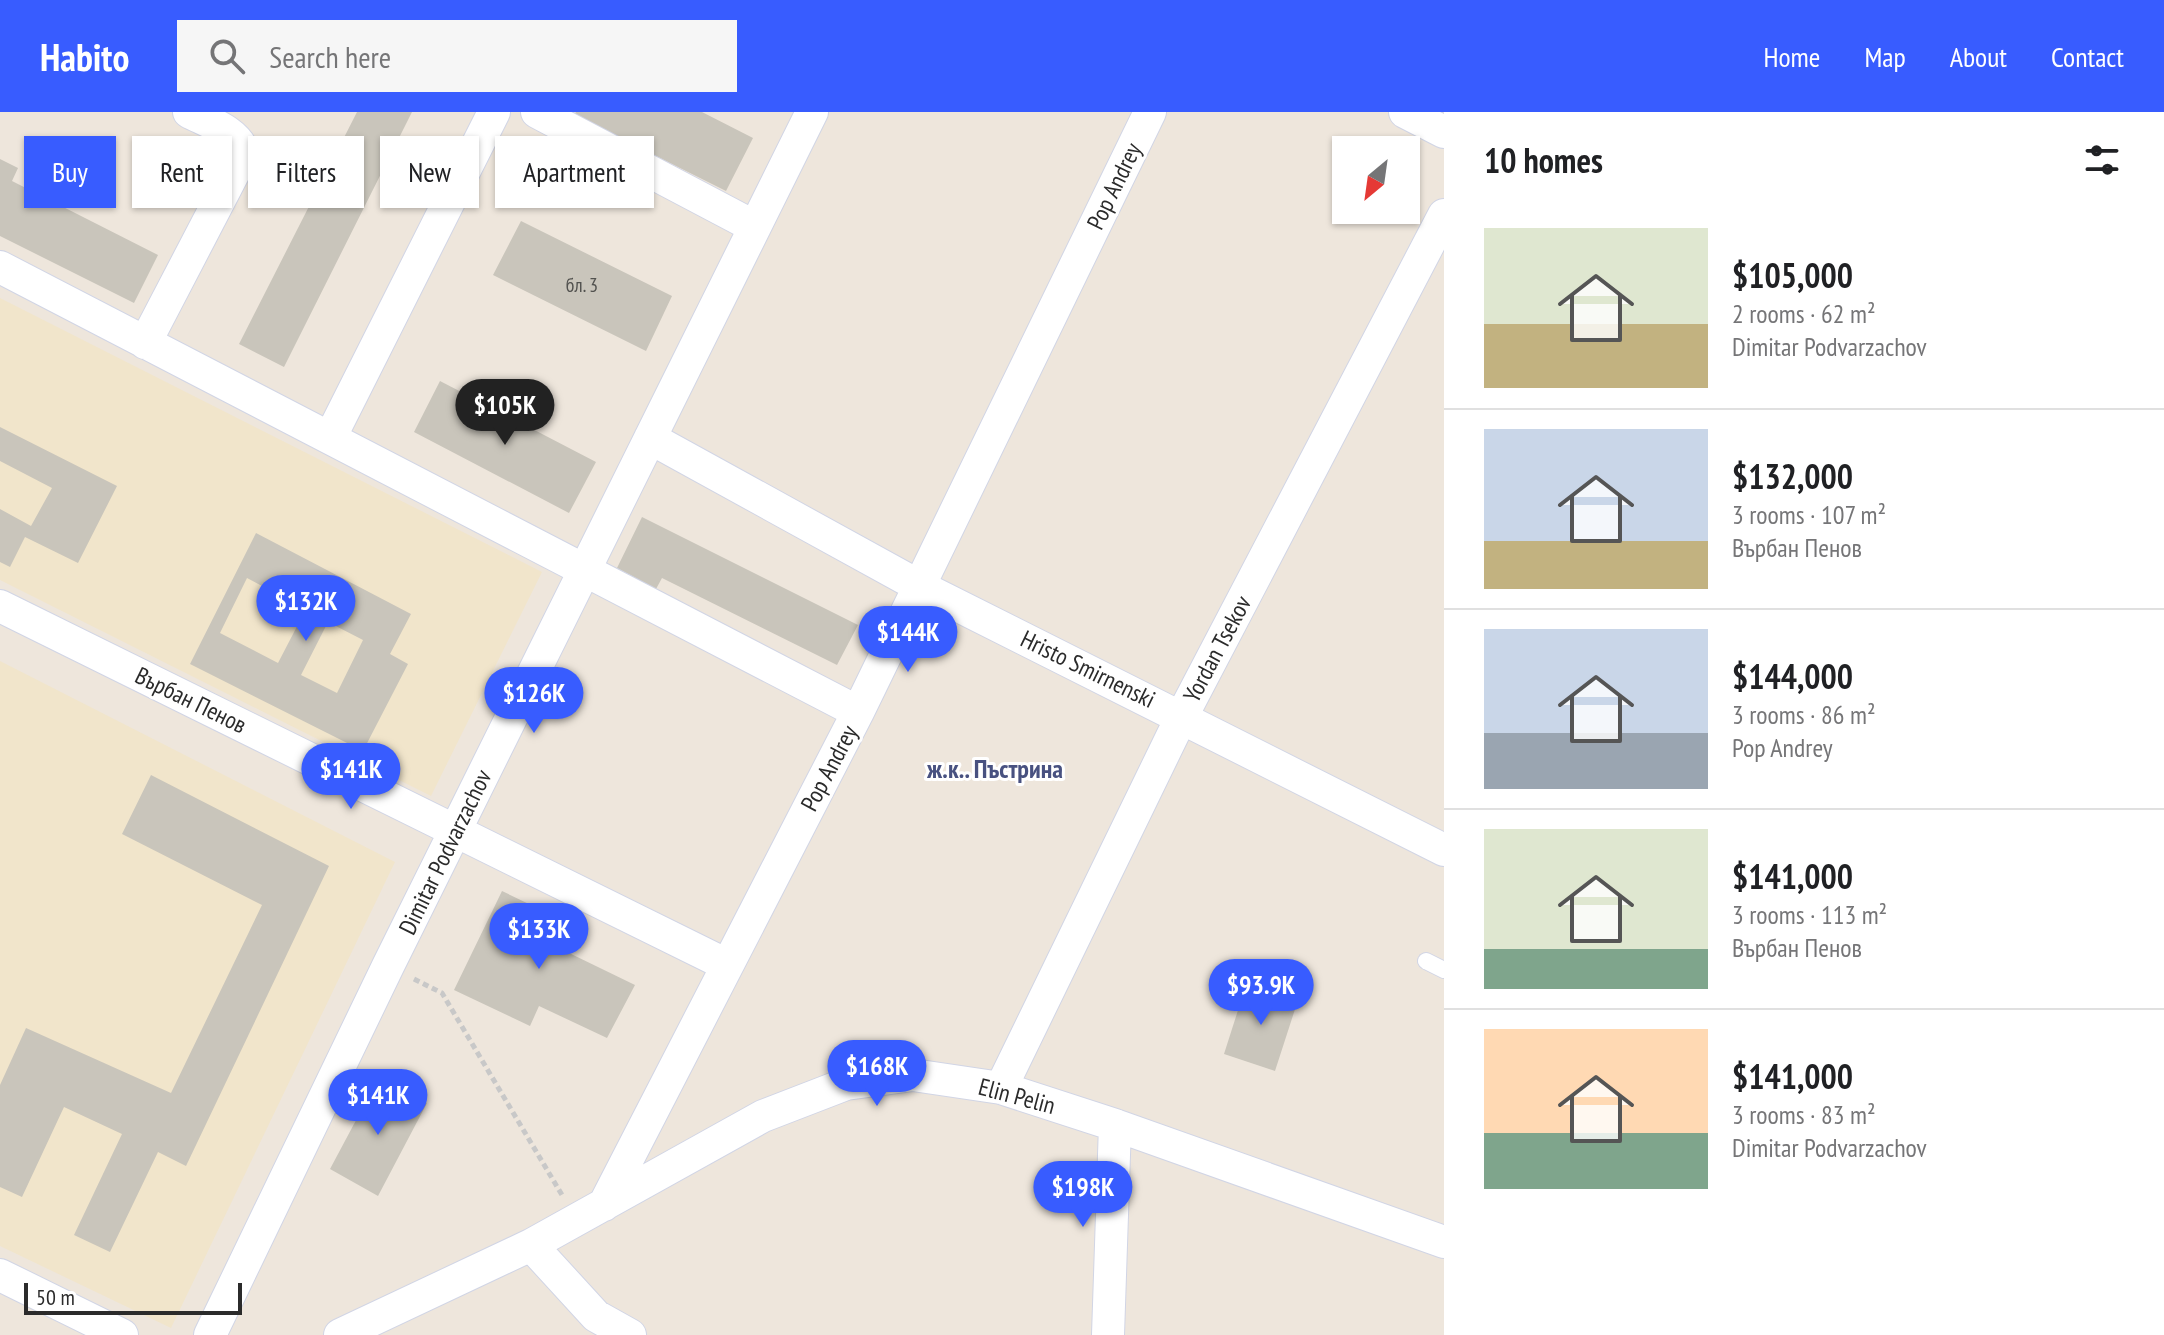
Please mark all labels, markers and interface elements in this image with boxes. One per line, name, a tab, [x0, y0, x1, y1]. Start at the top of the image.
search box	[177, 20, 737, 92]
text: Habito	[40, 32, 129, 81]
icon: search	[205, 34, 249, 78]
text: Search here	[269, 37, 391, 76]
text: Home	[1764, 38, 1820, 75]
text: Map	[1864, 38, 1906, 75]
text: About	[1950, 38, 2007, 75]
text: Contact	[2051, 38, 2124, 75]
chip: Buy	[24, 136, 116, 208]
chip: Rent	[132, 136, 232, 208]
chip: Filters	[248, 136, 364, 208]
chip: New	[380, 136, 479, 208]
chip: Apartment	[495, 136, 654, 208]
north arrow	[1332, 136, 1420, 224]
map controls	[1332, 136, 1420, 224]
street label: Pop Andrey	[1080, 138, 1148, 234]
text: 10 homes	[1484, 138, 1603, 182]
icon: filters	[2080, 138, 2124, 182]
text: $105,000	[1732, 253, 1853, 297]
icon: home	[1548, 260, 1644, 356]
house number: бл. 3	[566, 272, 598, 298]
text: 2 rooms · 62 m²	[1732, 297, 1876, 330]
text: Dimitar Podvarzachov	[1732, 330, 1927, 363]
pin: $105K	[449, 379, 561, 447]
text: $105K	[473, 388, 537, 421]
text: $132,000	[1732, 454, 1853, 498]
icon: home	[1548, 461, 1644, 557]
text: 3 rooms · 107 m²	[1732, 498, 1886, 531]
text: Върбан Пенов	[1732, 531, 1862, 564]
pin: $132K	[250, 575, 362, 643]
text: $132K	[274, 584, 338, 617]
street label: Yordan Tsekov	[1176, 590, 1258, 708]
pin: $144K	[852, 606, 964, 674]
text: $144K	[876, 615, 940, 648]
street label: Hristo Smirnenski	[1016, 623, 1160, 715]
text: $144,000	[1732, 654, 1853, 698]
street label: Върбан Пенов	[130, 660, 252, 740]
icon: home	[1548, 661, 1644, 757]
pin: $126K	[478, 667, 590, 735]
text: $126K	[502, 676, 566, 709]
text: 3 rooms · 86 m²	[1732, 698, 1876, 731]
street label: Pop Andrey	[794, 720, 864, 816]
text: Pop Andrey	[1732, 731, 1833, 764]
pin: $141K	[295, 743, 407, 811]
text: $141K	[319, 752, 383, 785]
district label: ж.к.. Пъстрина	[926, 752, 1063, 785]
street label: Dimitar Podvarzachov	[392, 764, 499, 940]
text: $141,000	[1732, 854, 1853, 898]
icon: home	[1548, 861, 1644, 957]
text: 3 rooms · 113 m²	[1732, 898, 1887, 931]
pin: $133K	[483, 903, 595, 971]
text: $133K	[507, 912, 571, 945]
text: Върбан Пенов	[1732, 931, 1862, 964]
pin: $93.9K	[1196, 959, 1326, 1027]
text: $93.9K	[1227, 968, 1295, 1001]
pin: $168K	[821, 1040, 933, 1108]
text: $168K	[845, 1049, 909, 1082]
text: $141,000	[1732, 1054, 1853, 1098]
icon: home	[1548, 1061, 1644, 1157]
pin: $141K	[322, 1069, 434, 1137]
street label: Elin Pelin	[975, 1071, 1059, 1121]
text: $141K	[346, 1078, 410, 1111]
text: 3 rooms · 83 m²	[1732, 1098, 1876, 1131]
text: Dimitar Podvarzachov	[1732, 1131, 1927, 1164]
pin: $198K	[1027, 1161, 1139, 1229]
text: $198K	[1051, 1170, 1115, 1203]
scale bar	[24, 1279, 242, 1315]
text: 50 m	[36, 1283, 75, 1311]

